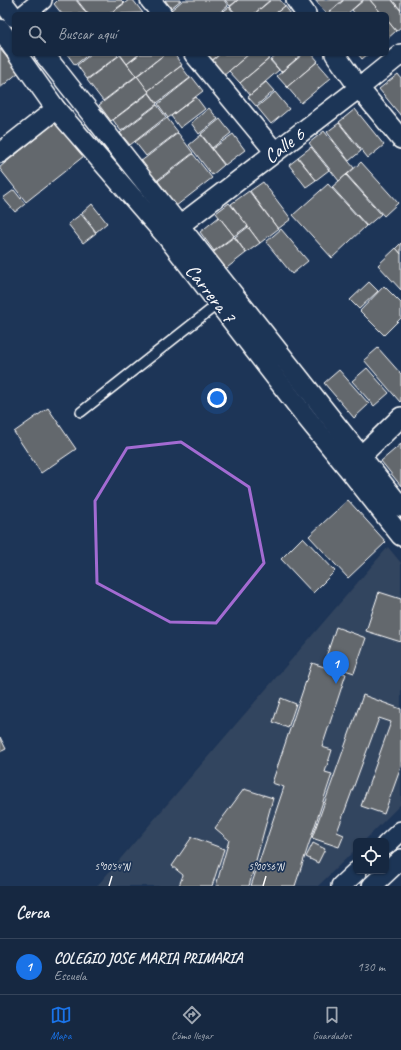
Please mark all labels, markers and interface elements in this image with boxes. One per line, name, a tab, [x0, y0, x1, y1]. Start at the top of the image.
search box	[12, 12, 389, 56]
icon: search	[26, 23, 48, 45]
text: Buscar aquí	[58, 25, 117, 44]
street label: Calle 6	[259, 121, 311, 169]
street label: Carrera 7	[180, 259, 242, 329]
your location	[207, 388, 227, 408]
pin: 1	[323, 651, 349, 684]
map controls	[353, 838, 389, 874]
button: locate	[353, 838, 389, 874]
text: 5°00'54"N	[95, 860, 131, 873]
text: 5°00'56"N	[249, 860, 285, 873]
text: Cerca	[16, 902, 49, 923]
text: COLEGIO JOSE MARIA PRIMARIA	[54, 949, 242, 968]
text: 1	[26, 959, 32, 975]
text: 130 m	[357, 959, 385, 975]
text: Escuela	[54, 968, 86, 984]
tab: Mapa	[50, 1004, 72, 1042]
tab: Cómo llegar	[171, 1004, 213, 1042]
tab: Guardados	[313, 1004, 351, 1042]

